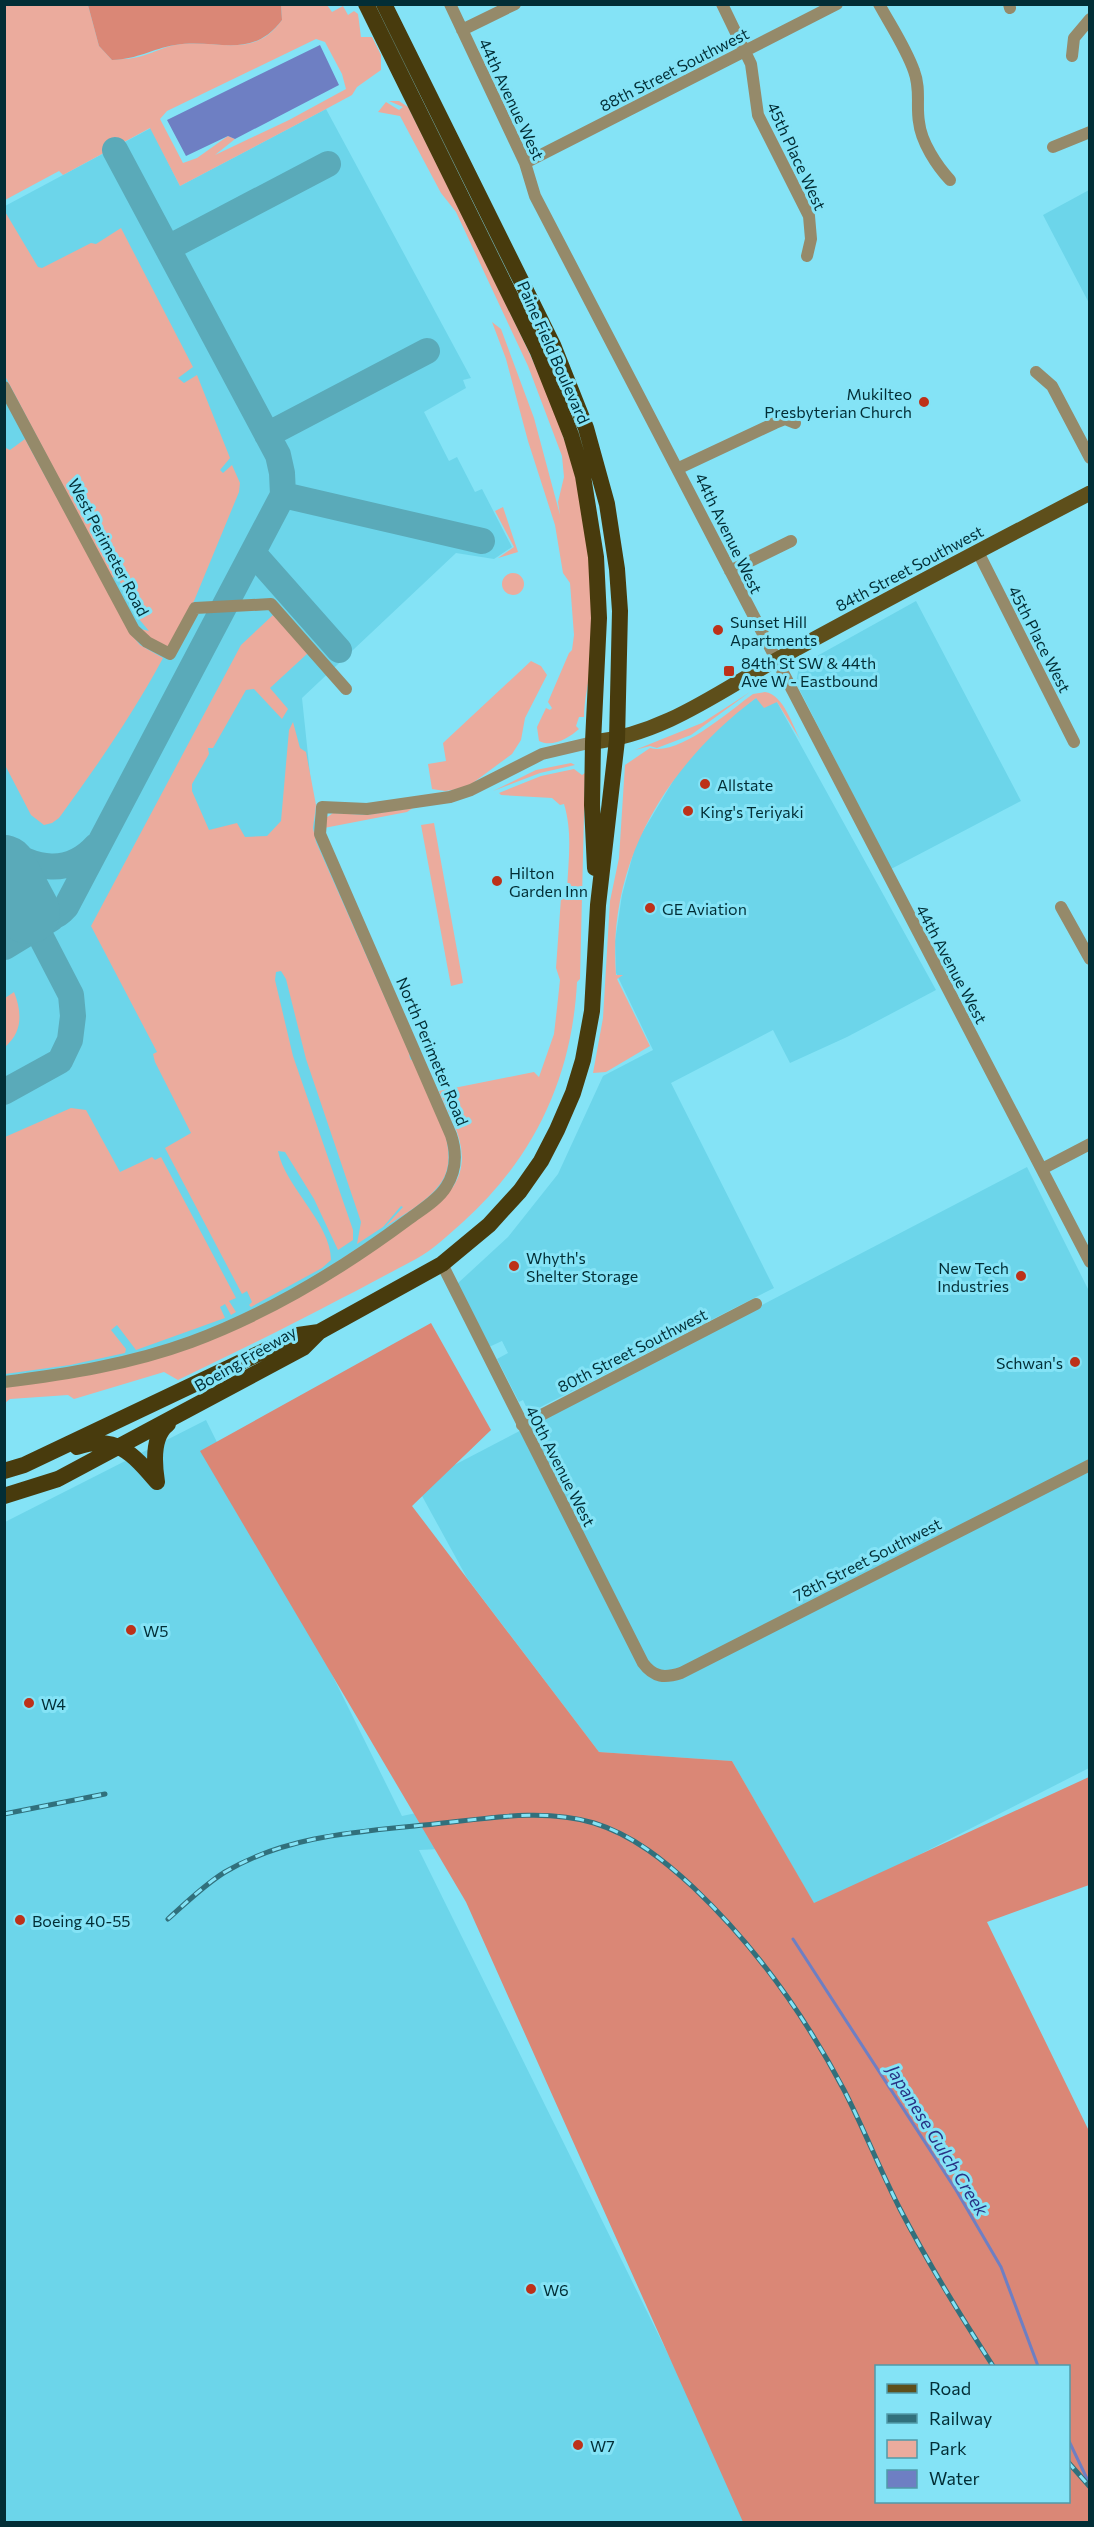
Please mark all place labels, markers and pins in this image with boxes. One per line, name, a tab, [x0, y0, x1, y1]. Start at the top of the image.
place label: Mukilteo Presbyterian Church	[764, 384, 912, 421]
marker: Mukilteo Presbyterian Church	[917, 395, 931, 409]
place label: Sunset Hill Apartments	[730, 612, 817, 649]
marker: Sunset Hill Apartments	[711, 623, 725, 637]
place label: 84th St SW & 44th Ave W - Eastbound	[741, 653, 878, 690]
marker: 84th St SW & 44th Ave W - Eastbound	[722, 664, 736, 678]
place label: Allstate	[717, 775, 773, 794]
marker: Allstate	[698, 777, 712, 791]
place label: King's Teriyaki	[700, 802, 804, 821]
marker: King's Teriyaki	[681, 804, 695, 818]
place label: Hilton Garden Inn	[509, 863, 588, 900]
marker: Hilton Garden Inn	[490, 874, 504, 888]
place label: GE Aviation	[662, 899, 747, 918]
marker: GE Aviation	[643, 901, 657, 915]
place label: Whyth's Shelter Storage	[526, 1248, 638, 1285]
place label: New Tech Industries	[937, 1258, 1009, 1295]
marker: Whyth's Shelter Storage	[507, 1259, 521, 1273]
marker: New Tech Industries	[1014, 1269, 1028, 1283]
place label: Schwan's	[996, 1353, 1063, 1372]
marker: Schwan's	[1068, 1355, 1082, 1369]
place label: W5	[143, 1621, 168, 1640]
marker: W5	[124, 1623, 138, 1637]
place label: W4	[41, 1694, 66, 1713]
marker: W4	[22, 1696, 36, 1710]
place label: Boeing 40-55	[32, 1911, 131, 1930]
marker: Boeing 40-55	[13, 1913, 27, 1927]
place label: W6	[543, 2280, 569, 2299]
marker: W6	[524, 2282, 538, 2296]
place label: W7	[590, 2436, 615, 2455]
marker: W7	[571, 2438, 585, 2452]

